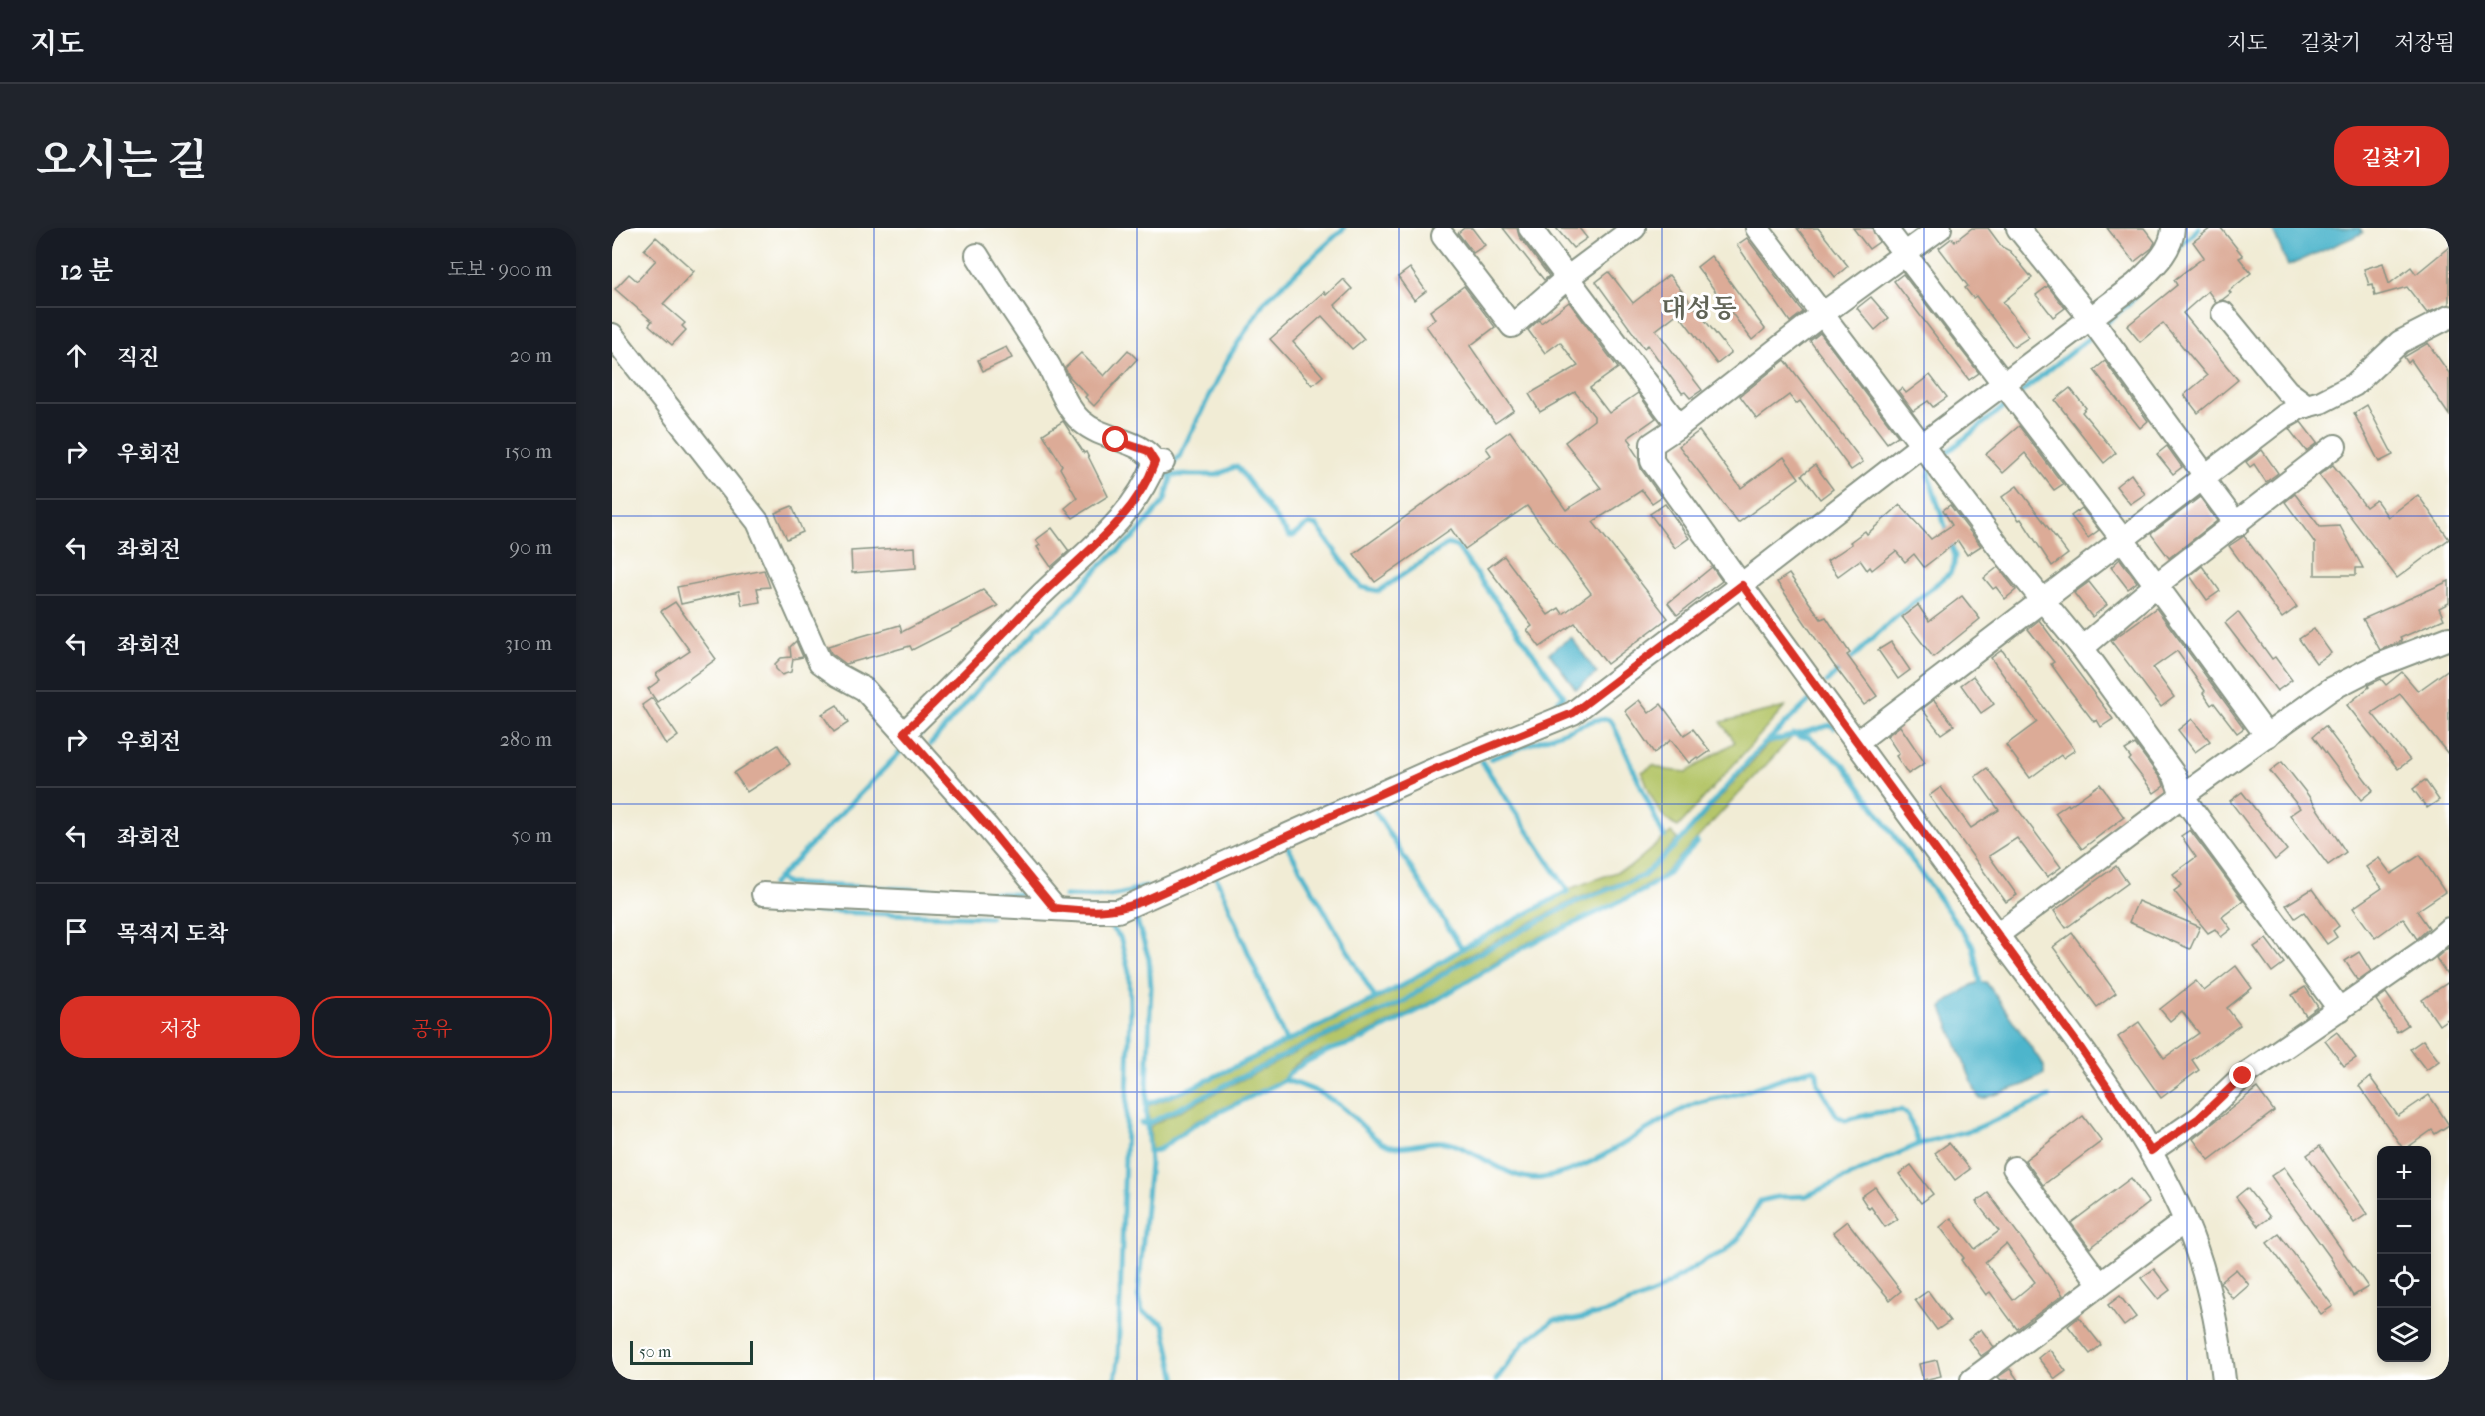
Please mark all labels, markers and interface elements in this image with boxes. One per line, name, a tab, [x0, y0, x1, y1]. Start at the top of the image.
text: 지도	[30, 27, 84, 60]
text: 지도	[2227, 31, 2267, 55]
text: 길찾기	[2300, 31, 2361, 55]
text: 저장됨	[2394, 31, 2455, 55]
button: 길찾기	[2334, 126, 2449, 186]
text: 오시는 길	[36, 136, 207, 185]
text: 12 분	[60, 255, 113, 286]
text: 도보 · 900 m	[447, 258, 552, 281]
district label: 대성동	[1661, 293, 1737, 324]
icon: ahead	[60, 339, 93, 372]
text: 20 m	[510, 344, 552, 367]
text: 직진	[117, 345, 160, 371]
route start	[1102, 426, 1128, 452]
icon: right	[60, 435, 93, 468]
text: 150 m	[504, 440, 552, 463]
text: 우회전	[117, 441, 181, 467]
icon: left	[60, 531, 93, 564]
text: 90 m	[510, 536, 552, 559]
text: 좌회전	[117, 537, 181, 563]
icon: left	[60, 627, 93, 660]
text: 310 m	[505, 632, 552, 655]
text: 좌회전	[117, 633, 181, 659]
icon: right	[60, 723, 93, 756]
text: 280 m	[500, 728, 552, 751]
text: 우회전	[117, 729, 181, 755]
icon: left	[60, 819, 93, 852]
text: 50 m	[511, 824, 552, 847]
text: 좌회전	[117, 825, 181, 851]
icon: arrive	[60, 915, 93, 948]
text: 목적지 도착	[117, 921, 228, 947]
button: 저장	[60, 996, 300, 1058]
button: 공유	[312, 996, 552, 1058]
route end	[2229, 1062, 2255, 1088]
map controls	[2377, 1146, 2431, 1362]
button: +	[2377, 1146, 2431, 1200]
button: −	[2377, 1200, 2431, 1254]
button: locate	[2377, 1254, 2431, 1308]
button: layers	[2377, 1308, 2431, 1362]
scale bar	[630, 1338, 753, 1366]
text: 50 m	[639, 1342, 671, 1361]

